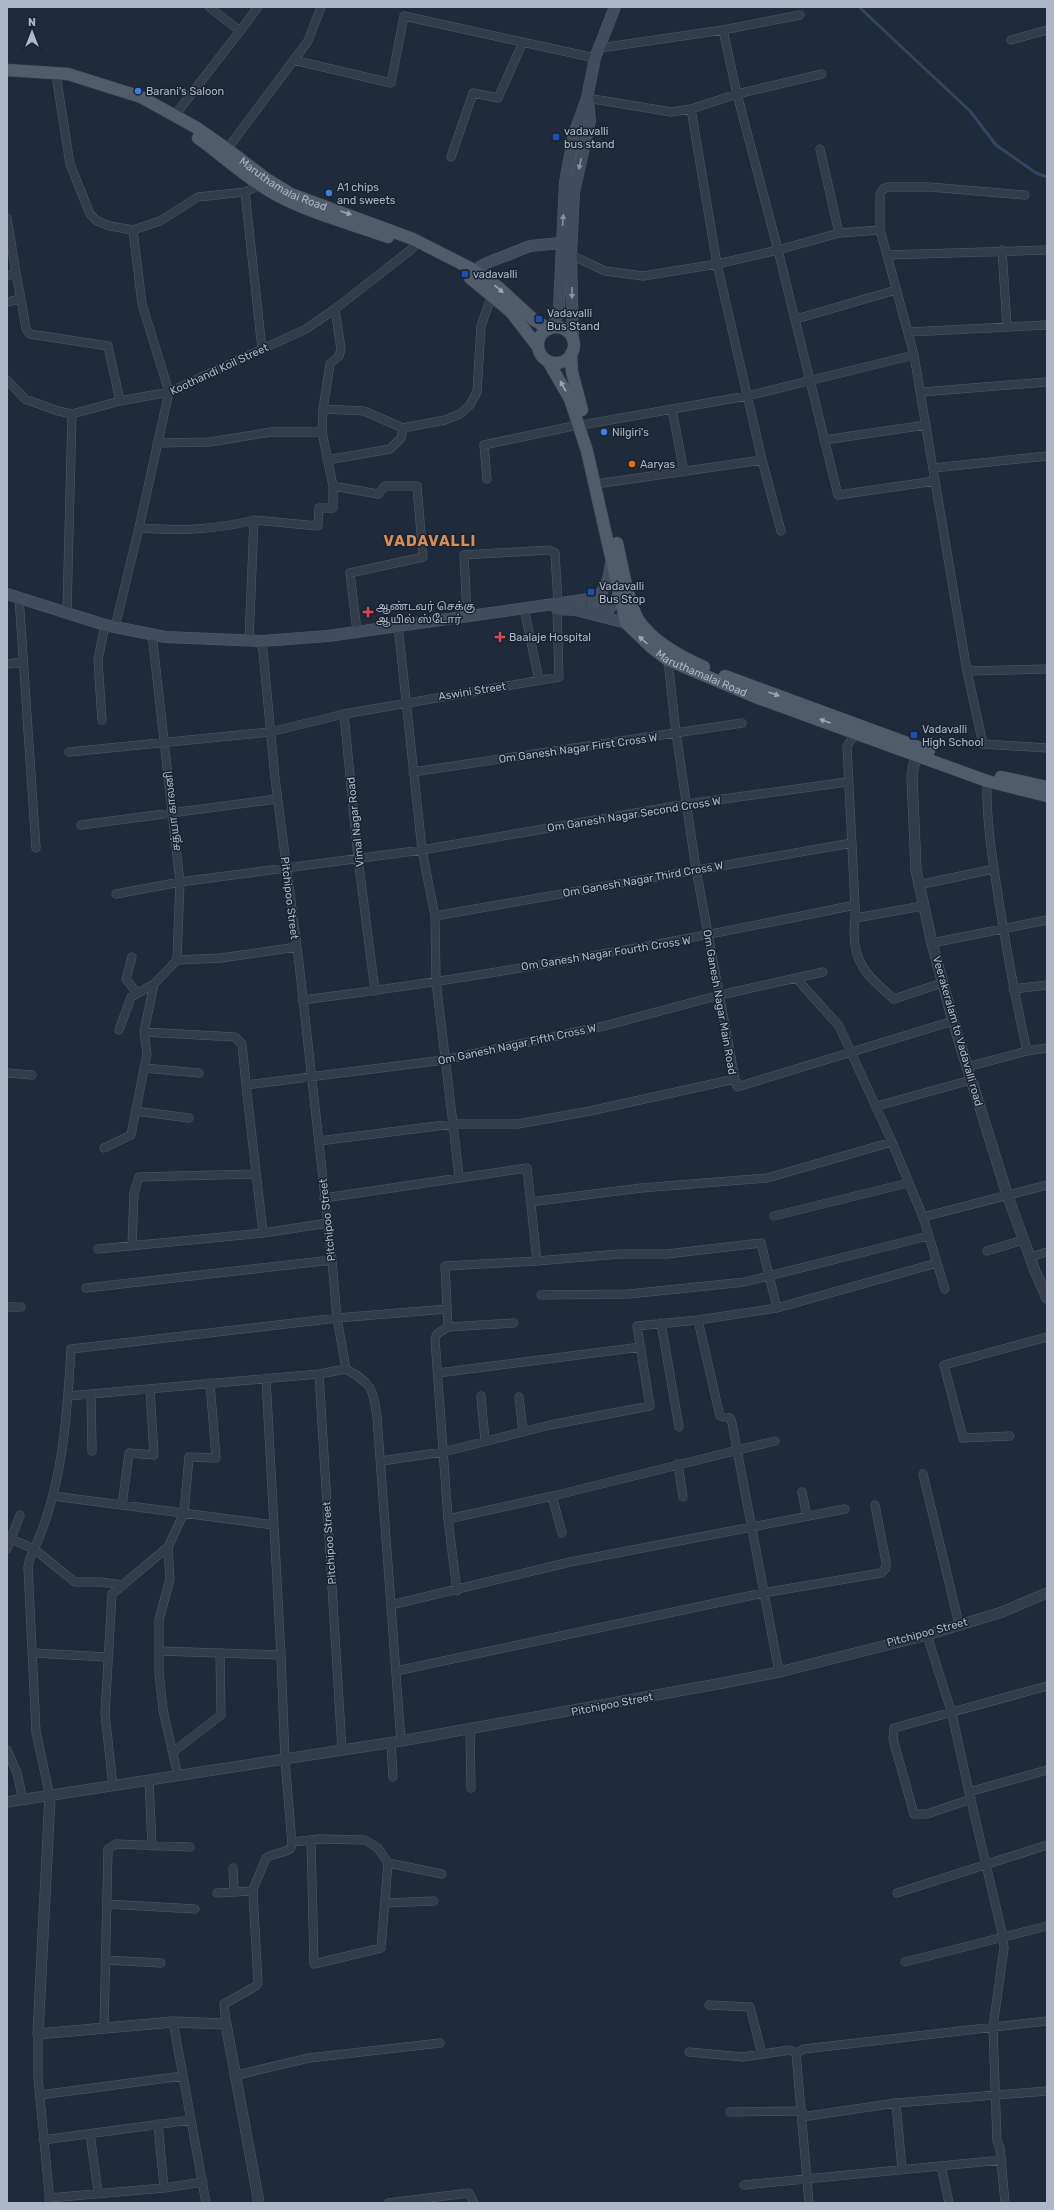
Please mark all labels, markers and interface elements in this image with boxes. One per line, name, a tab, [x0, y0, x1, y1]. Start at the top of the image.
north arrow	[12, 12, 52, 52]
text: N	[28, 16, 36, 29]
place label: Barani's Saloon	[146, 85, 224, 98]
marker: Barani's Saloon	[133, 86, 143, 96]
place label: vadavalli bus stand	[564, 125, 615, 151]
marker: vadavalli bus stand	[551, 132, 561, 142]
street label: Maruthamalai Road	[237, 155, 329, 214]
one-way arrow	[577, 158, 583, 170]
place label: A1 chips and sweets	[337, 181, 396, 207]
marker: A1 chips and sweets	[324, 188, 334, 198]
one-way arrow	[340, 211, 352, 217]
one-way arrow	[559, 214, 566, 226]
place label: vadavalli	[473, 268, 517, 281]
marker: vadavalli	[460, 269, 470, 279]
one-way arrow	[495, 284, 504, 293]
one-way arrow	[569, 287, 575, 300]
place label: Vadavalli Bus Stand	[547, 307, 600, 333]
marker: Vadavalli Bus Stand	[534, 314, 544, 324]
street label: Koothandi Koil Street	[168, 341, 271, 398]
one-way arrow	[559, 381, 566, 392]
place label: Nilgiri's	[612, 426, 649, 439]
marker: Nilgiri's	[599, 427, 609, 437]
place label: Aaryas	[640, 458, 676, 471]
marker: Aaryas	[627, 459, 637, 469]
district label: VADAVALLI	[384, 532, 476, 550]
place label: Vadavalli Bus Stop	[599, 580, 645, 606]
marker: Vadavalli Bus Stop	[586, 587, 596, 597]
place label: ஆண்டவர் செக்கு ஆயில் ஸ்டோர்	[376, 600, 476, 627]
marker: ஆண்டவர் செக்கு ஆயில் ஸ்டோர்	[363, 607, 373, 617]
marker: Baalaje Hospital	[494, 631, 506, 643]
place label: Baalaje Hospital	[509, 631, 591, 644]
one-way arrow	[638, 636, 648, 645]
street label: Maruthamalai Road	[653, 647, 749, 700]
street label: Aswini Street	[437, 680, 507, 703]
one-way arrow	[768, 691, 780, 697]
one-way arrow	[818, 718, 830, 724]
place label: Vadavalli High School	[922, 723, 983, 749]
marker: Vadavalli High School	[909, 730, 919, 740]
street label: Om Ganesh Nagar First Cross W	[498, 731, 659, 766]
street label: சத்யா காலனி	[162, 770, 184, 852]
street label: Vimal Nagar Road	[344, 776, 367, 867]
street label: Om Ganesh Nagar Second Cross W	[546, 794, 722, 835]
street label: Pitchipoo Street	[278, 856, 301, 941]
street label: Om Ganesh Nagar Third Cross W	[562, 859, 725, 900]
street label: Om Ganesh Nagar Main Road	[700, 928, 739, 1076]
street label: Om Ganesh Nagar Fourth Cross W	[520, 934, 692, 973]
street label: Veerakeralam to Vadavalli road	[930, 955, 985, 1108]
street label: Om Ganesh Nagar Fifth Cross W	[437, 1021, 598, 1068]
street label: Pitchipoo Street	[317, 1177, 338, 1262]
street label: Pitchipoo Street	[320, 1500, 339, 1585]
street label: Pitchipoo Street	[885, 1615, 970, 1650]
street label: Pitchipoo Street	[570, 1690, 655, 1719]

